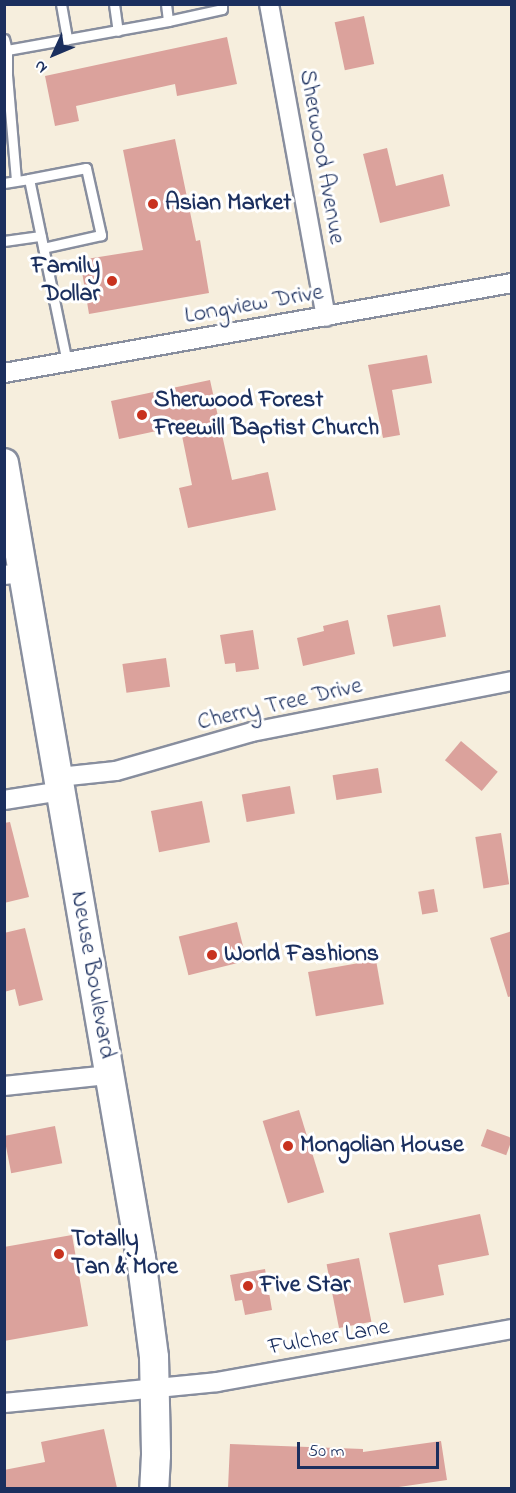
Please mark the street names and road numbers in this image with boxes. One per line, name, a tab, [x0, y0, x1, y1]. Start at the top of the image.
street label: Sherwood Avenue	[291, 67, 351, 247]
street label: Longview Drive	[182, 279, 326, 331]
street label: Cherry Tree Drive	[195, 672, 365, 738]
street label: Neuse Boulevard	[63, 889, 121, 1061]
street label: Fulcher Lane	[266, 1313, 392, 1363]

